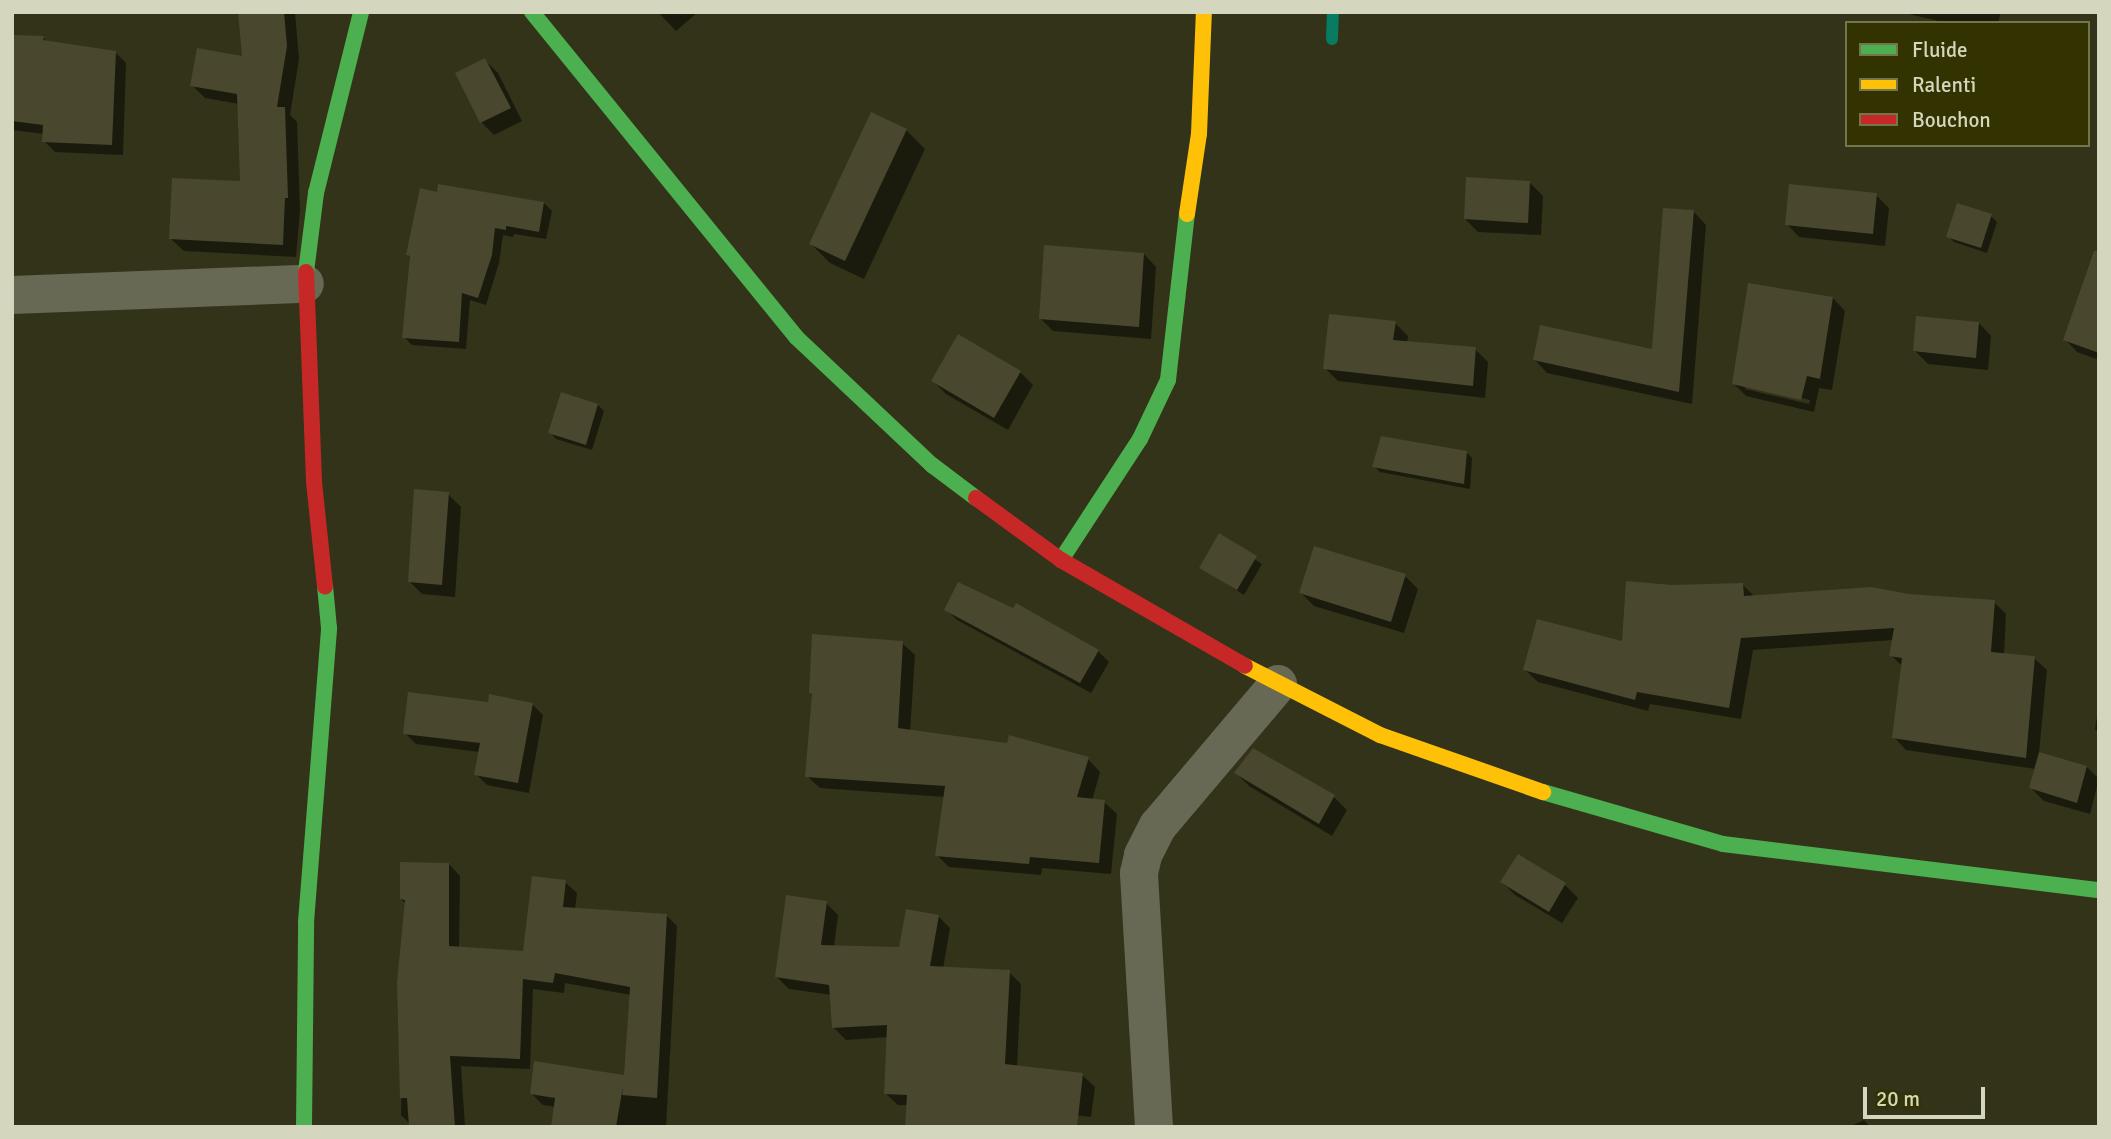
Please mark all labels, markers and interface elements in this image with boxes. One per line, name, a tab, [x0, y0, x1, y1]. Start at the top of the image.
legend	[1845, 21, 2090, 147]
text: Fluide	[1912, 37, 1968, 63]
text: Ralenti	[1912, 72, 1976, 98]
text: Bouchon	[1912, 107, 1991, 133]
scale bar	[1866, 1072, 1988, 1116]
text: 20 m	[1876, 1086, 1920, 1112]

